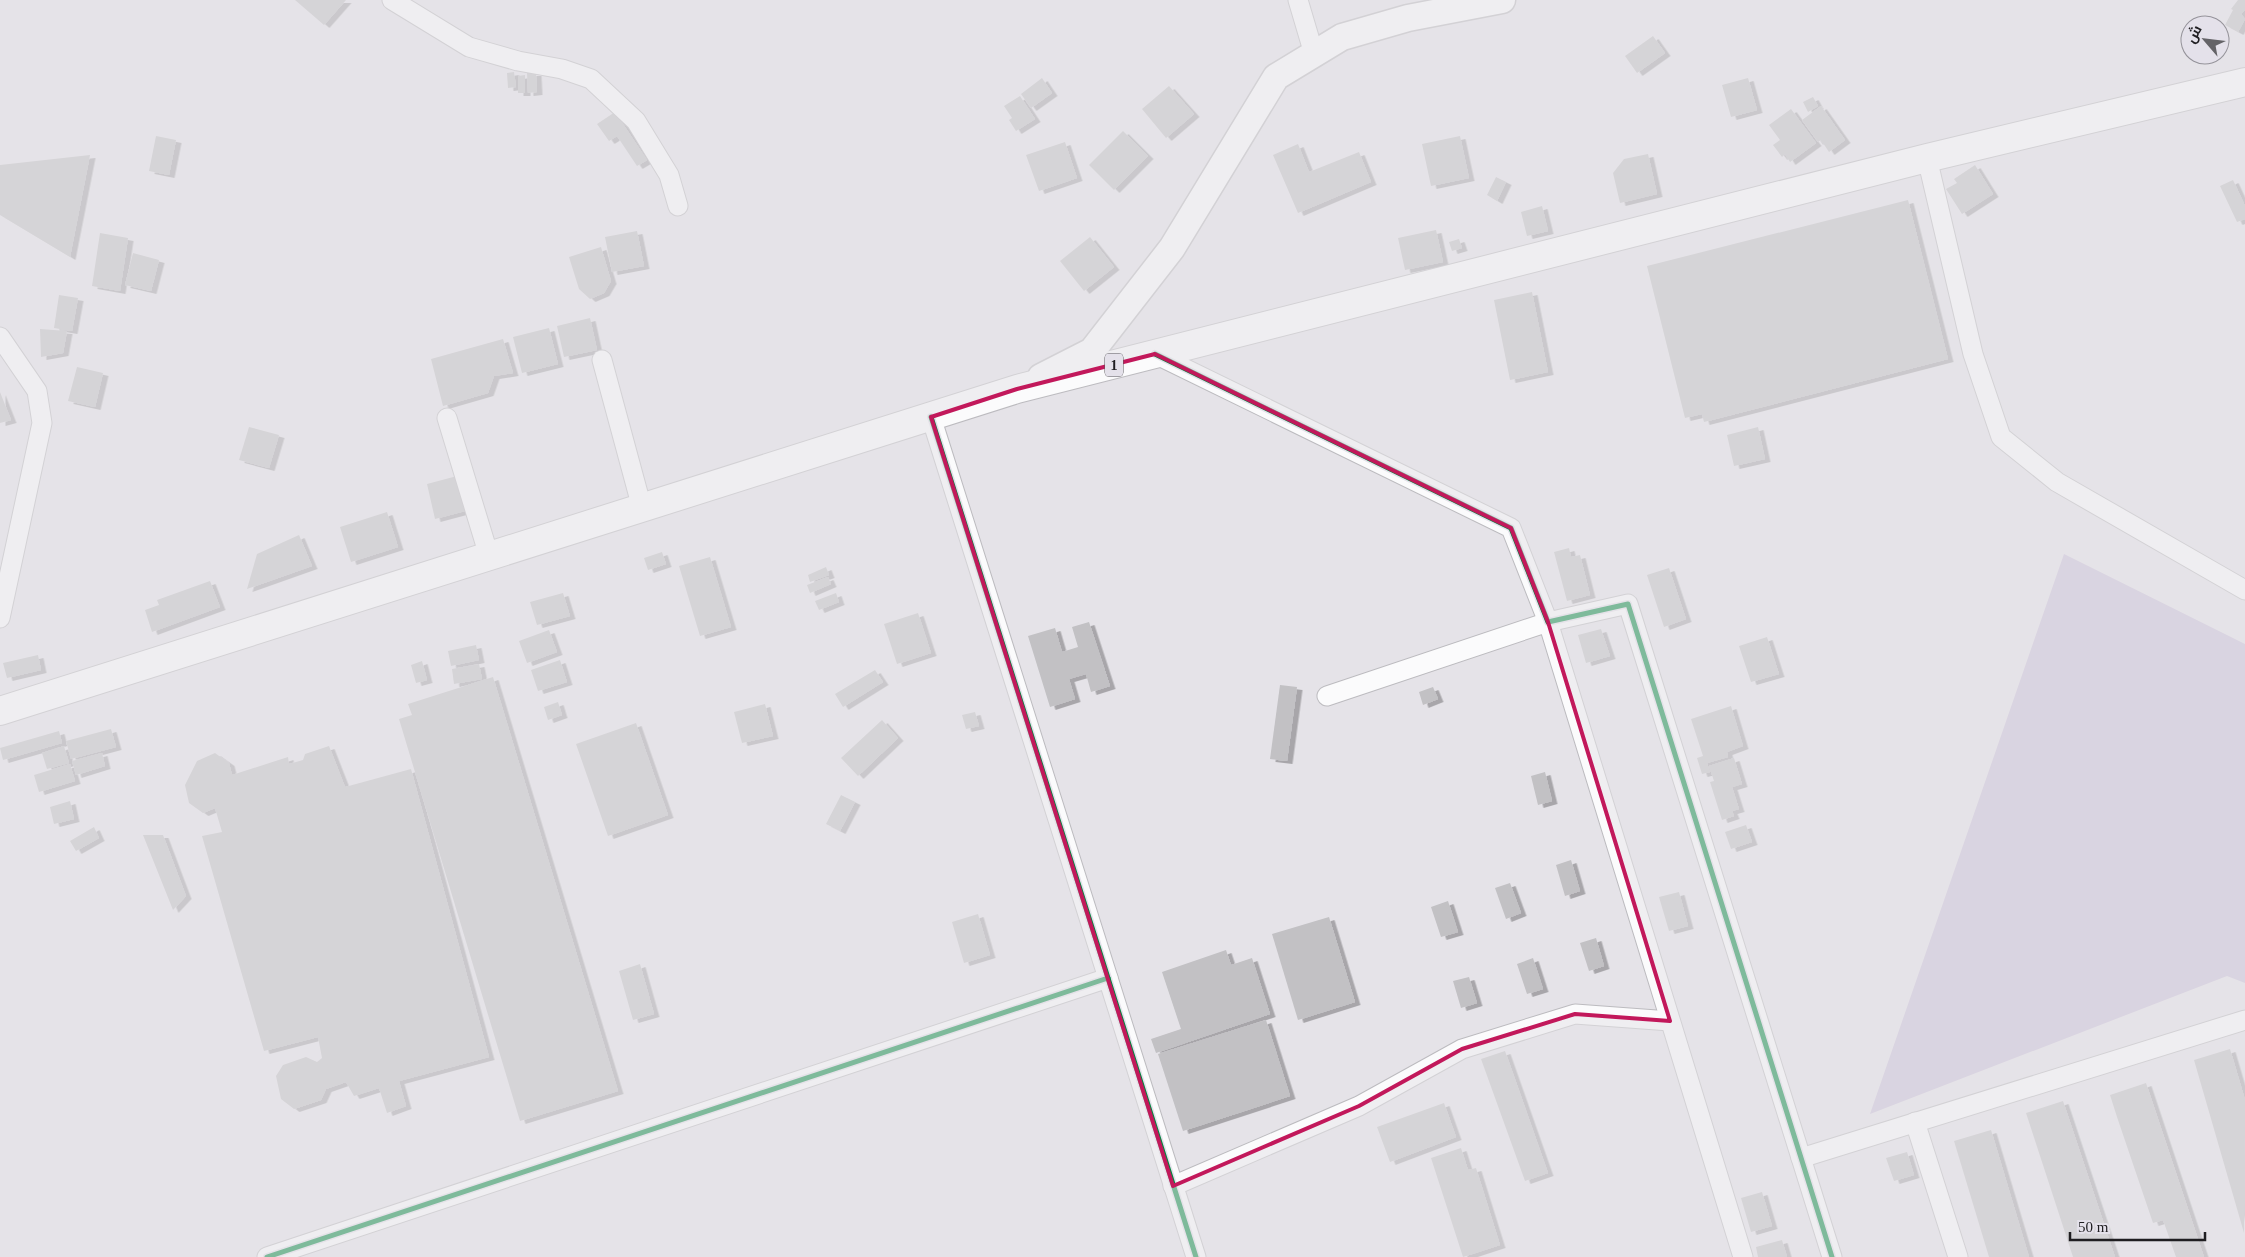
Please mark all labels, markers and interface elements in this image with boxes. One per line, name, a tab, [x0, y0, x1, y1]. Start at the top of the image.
north arrow	[2180, 15, 2230, 65]
text: ش	[2182, 22, 2206, 46]
road number: 1	[1105, 354, 1123, 376]
scale bar	[2070, 1210, 2205, 1242]
text: 50 m	[2078, 1219, 2109, 1235]

